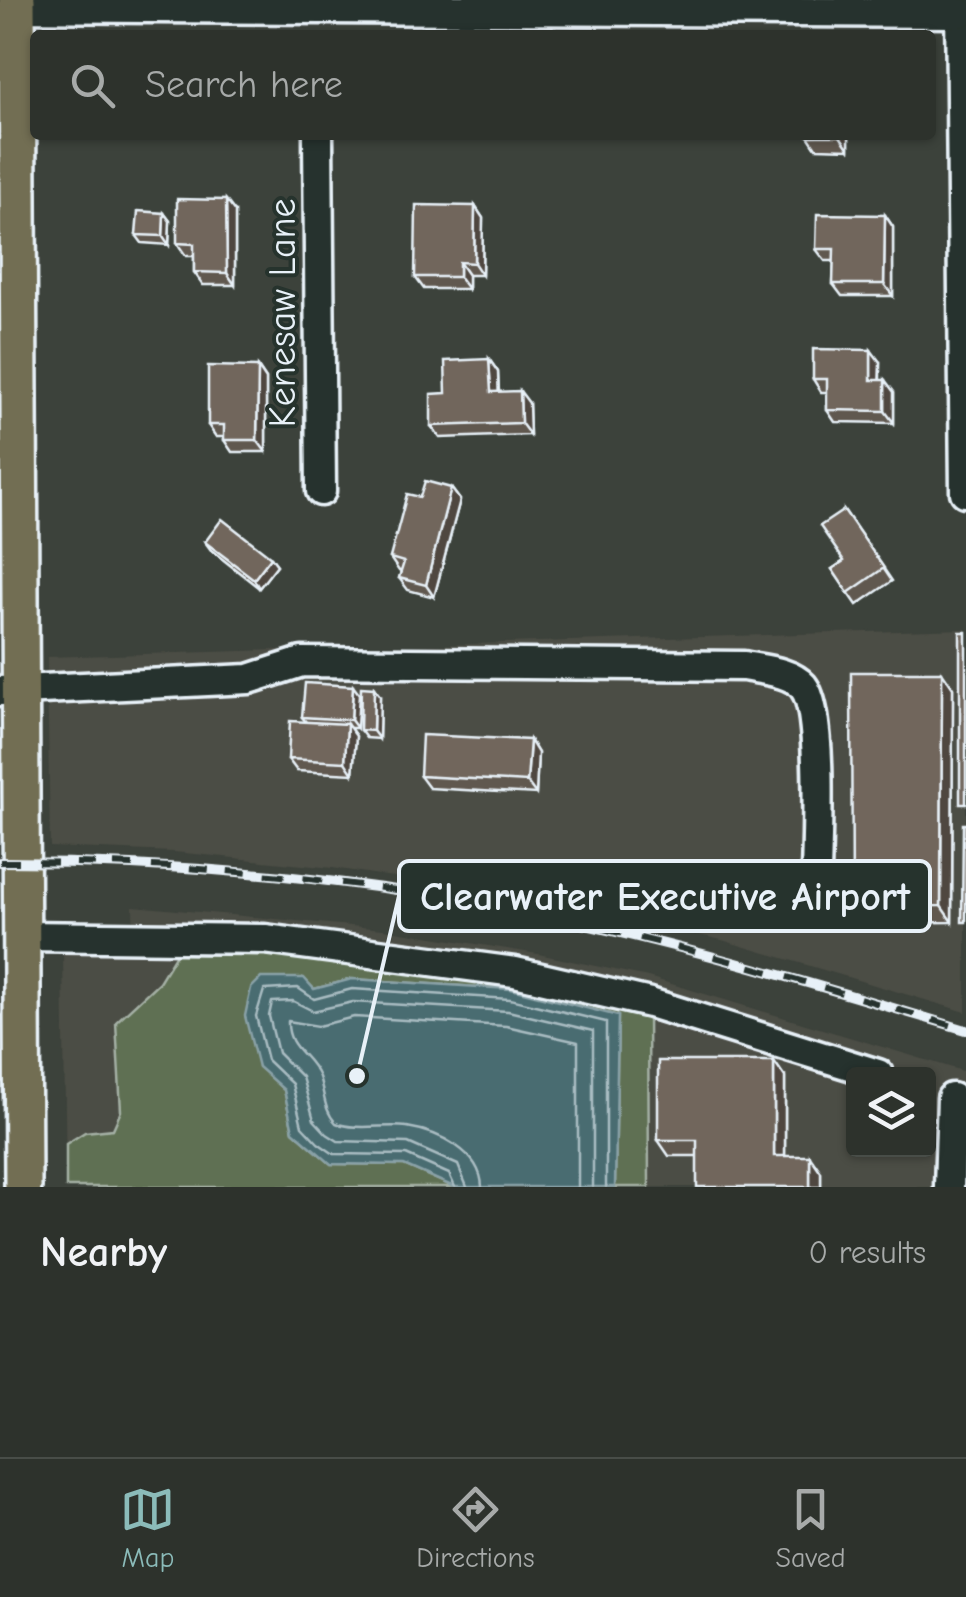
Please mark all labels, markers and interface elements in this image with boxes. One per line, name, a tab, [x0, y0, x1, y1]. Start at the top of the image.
search box	[30, 30, 936, 140]
icon: search	[65, 58, 120, 113]
text: Search here	[145, 63, 343, 107]
street label: Kenesaw Lane	[261, 198, 305, 428]
callout: Clearwater Executive Airport	[399, 861, 930, 931]
text: Clearwater Executive Airport	[420, 874, 911, 920]
map controls	[846, 1067, 936, 1157]
button: layers	[846, 1067, 936, 1157]
text: Nearby	[40, 1228, 167, 1277]
text: 0 results	[809, 1234, 926, 1271]
tab: Map	[120, 1482, 175, 1574]
tab: Directions	[416, 1482, 535, 1574]
tab: Saved	[776, 1482, 846, 1574]

